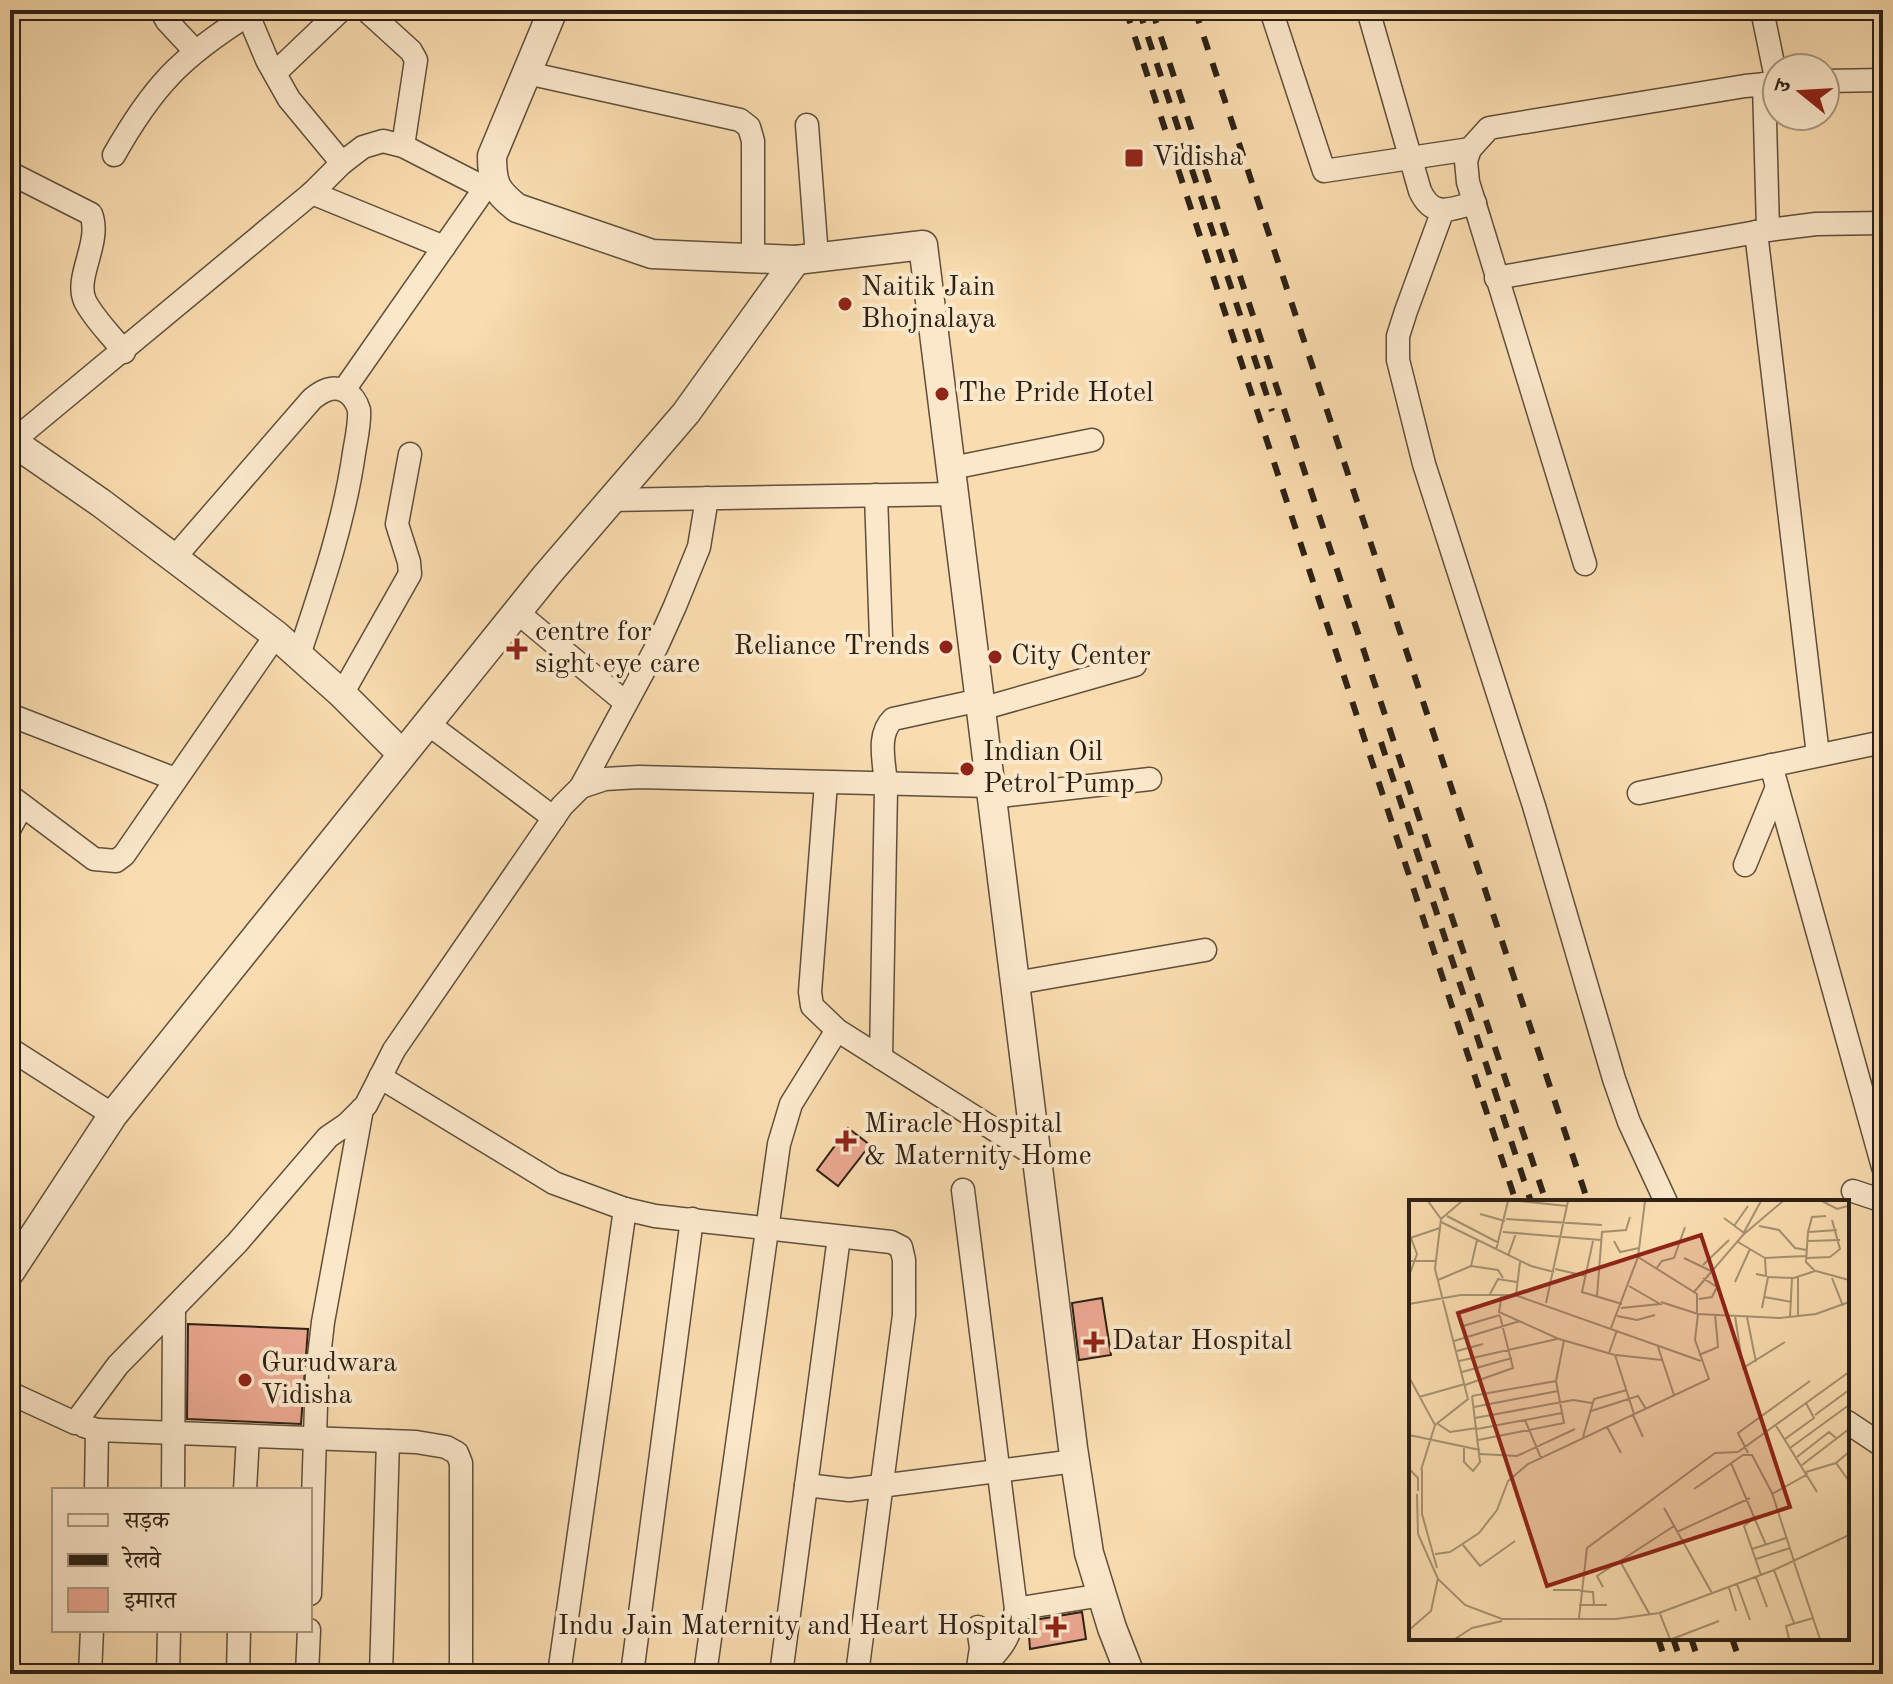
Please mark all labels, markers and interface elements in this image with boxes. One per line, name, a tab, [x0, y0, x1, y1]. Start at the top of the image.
north arrow	[1761, 52, 1841, 132]
text: उ	[1771, 76, 1797, 97]
place label: Vidisha	[1152, 144, 1244, 172]
marker: Vidisha	[1123, 147, 1145, 169]
place label: Naitik Jain Bhojnalaya	[861, 274, 996, 334]
marker: Naitik Jain Bhojnalaya	[836, 295, 854, 313]
place label: The Pride Hotel	[958, 380, 1154, 408]
marker: The Pride Hotel	[933, 385, 951, 403]
place label: centre for sight eye care	[535, 619, 700, 679]
place label: Reliance Trends	[734, 633, 930, 661]
marker: centre for sight eye care	[506, 638, 528, 660]
marker: Reliance Trends	[937, 638, 955, 656]
place label: City Center	[1011, 643, 1151, 671]
marker: City Center	[986, 648, 1004, 666]
place label: Indian Oil Petrol Pump	[983, 739, 1135, 799]
marker: Indian Oil Petrol Pump	[958, 760, 976, 778]
place label: Miracle Hospital & Maternity Home	[864, 1111, 1092, 1171]
marker: Miracle Hospital & Maternity Home	[835, 1130, 857, 1152]
inset map	[1409, 1200, 1849, 1640]
place label: Datar Hospital	[1112, 1328, 1292, 1356]
marker: Datar Hospital	[1083, 1331, 1105, 1353]
place label: Gurudwara Vidisha	[261, 1350, 397, 1410]
marker: Gurudwara Vidisha	[236, 1371, 254, 1389]
legend	[52, 1488, 312, 1632]
text: सड़क	[123, 1510, 171, 1534]
text: रेलवे	[121, 1546, 163, 1574]
text: इमारत	[123, 1590, 177, 1614]
place label: Indu Jain Maternity and Heart Hospital	[558, 1613, 1038, 1641]
marker: Indu Jain Maternity and Heart Hospital	[1045, 1616, 1067, 1638]

